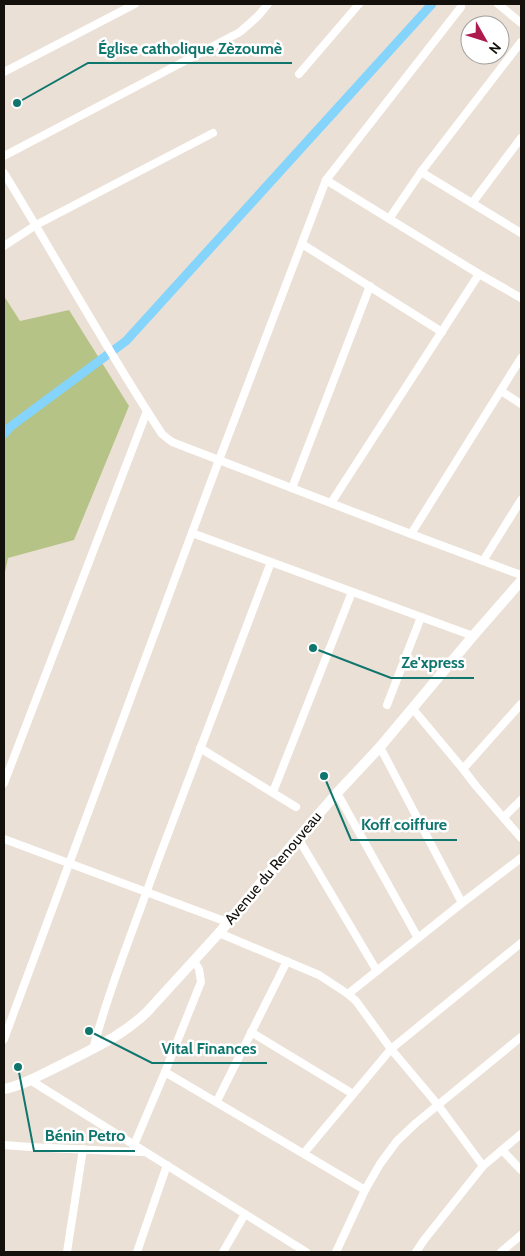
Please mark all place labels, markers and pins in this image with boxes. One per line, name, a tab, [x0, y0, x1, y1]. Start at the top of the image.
callout: Église catholique Zèzoumè	[88, 32, 292, 63]
callout: Ze'xpress	[391, 647, 474, 678]
callout: Koff coiffure	[351, 809, 457, 840]
callout: Vital Finances	[152, 1032, 267, 1063]
callout: Bénin Petro	[34, 1120, 135, 1151]

